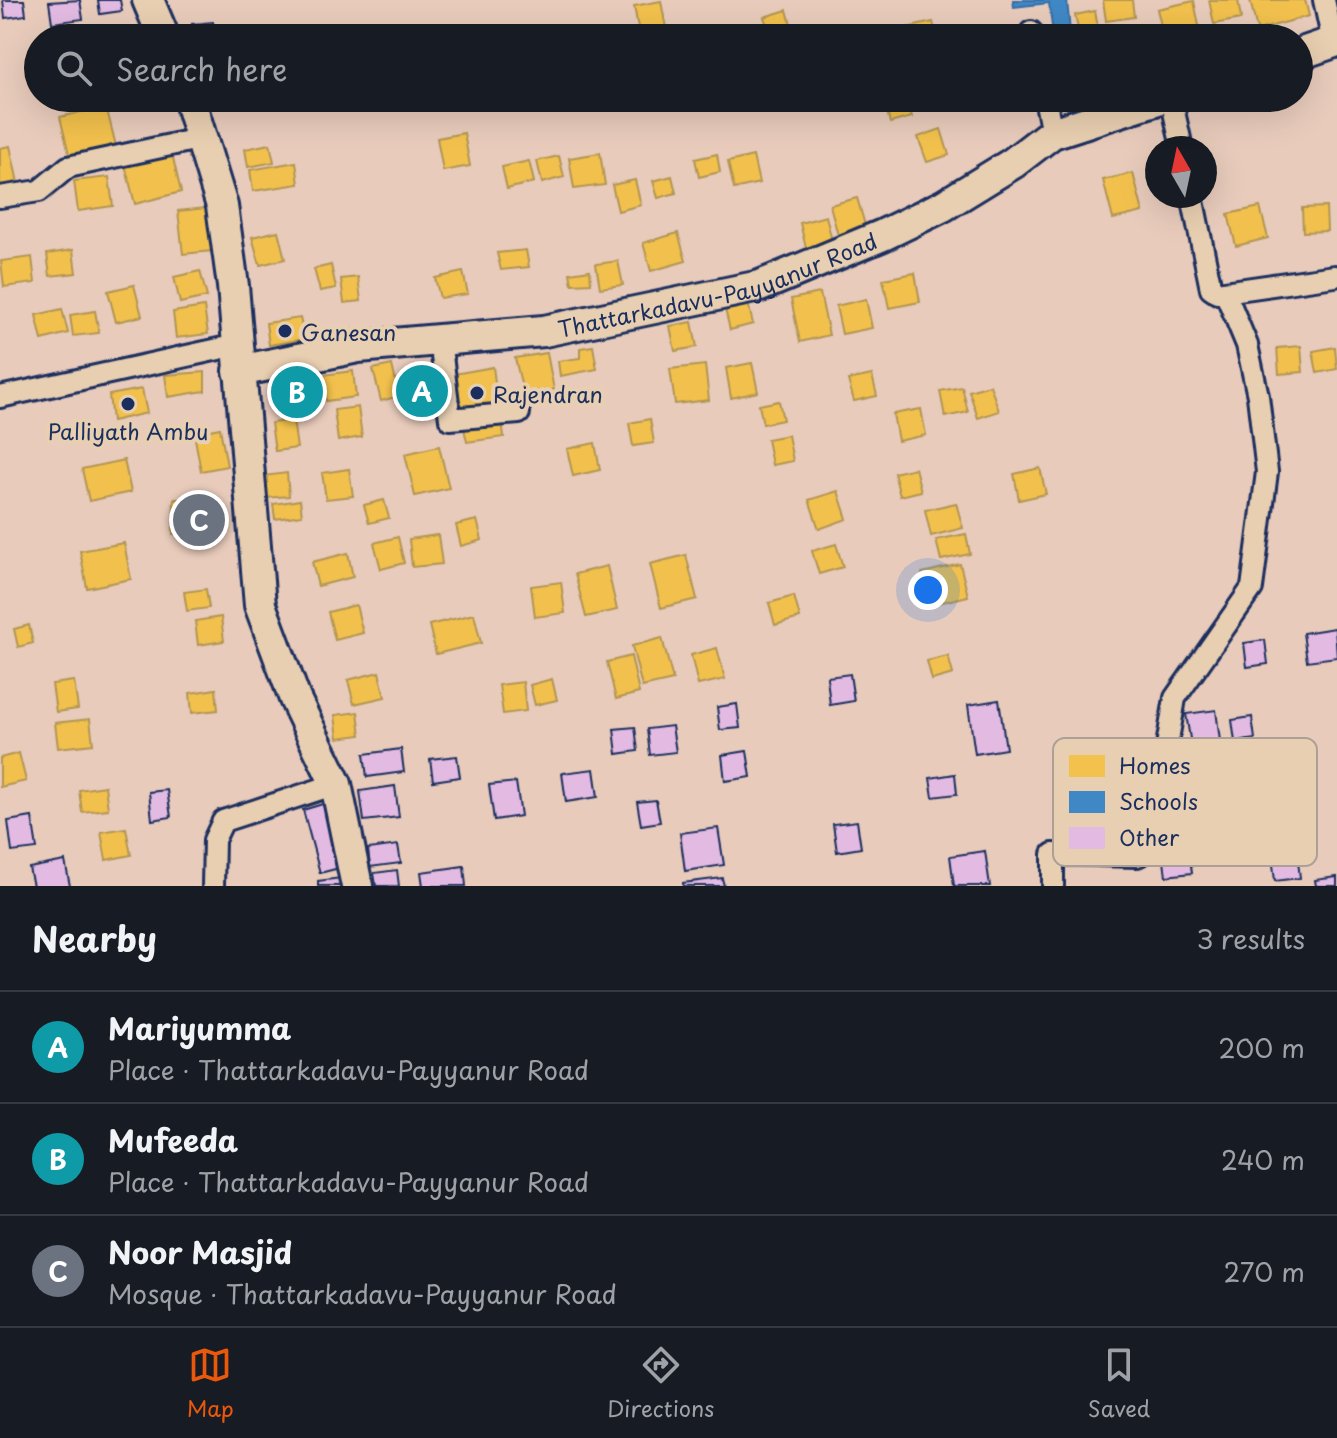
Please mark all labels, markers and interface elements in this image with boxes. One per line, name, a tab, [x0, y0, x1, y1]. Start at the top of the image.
search box	[24, 24, 1313, 112]
icon: search	[52, 46, 96, 90]
text: Search here	[116, 46, 288, 91]
north arrow	[1145, 136, 1217, 208]
street label: Thattarkadavu-Payyanur Road	[555, 223, 882, 344]
place label: Ganesan	[301, 315, 396, 348]
marker: Ganesan	[276, 322, 294, 340]
pin: A	[396, 361, 448, 421]
pin: B	[271, 362, 323, 422]
place label: Rajendran	[493, 377, 603, 410]
marker: Rajendran	[468, 384, 486, 402]
marker: Palliyath Ambu	[119, 395, 137, 413]
place label: Palliyath Ambu	[48, 414, 208, 447]
pin: C	[173, 490, 225, 550]
your location	[908, 570, 948, 610]
legend	[1053, 738, 1317, 866]
text: Homes	[1119, 748, 1190, 781]
text: Schools	[1119, 784, 1198, 817]
text: Other	[1119, 820, 1180, 853]
text: Nearby	[32, 912, 157, 964]
text: 3 results	[1197, 919, 1305, 958]
text: Mariyumma	[108, 1005, 291, 1050]
text: A	[48, 1028, 68, 1067]
text: 200 m	[1218, 1028, 1305, 1067]
text: Place · Thattarkadavu-Payyanur Road	[108, 1050, 589, 1089]
text: Mufeeda	[108, 1117, 238, 1162]
text: B	[49, 1140, 67, 1179]
text: 240 m	[1221, 1140, 1305, 1179]
text: Place · Thattarkadavu-Payyanur Road	[108, 1162, 589, 1201]
text: Noor Masjid	[108, 1229, 292, 1274]
text: C	[48, 1252, 68, 1291]
text: 270 m	[1224, 1252, 1305, 1291]
text: Mosque · Thattarkadavu-Payyanur Road	[108, 1274, 617, 1313]
tab: Map	[187, 1343, 234, 1424]
tab: Directions	[607, 1343, 714, 1424]
tab: Saved	[1088, 1343, 1150, 1424]

